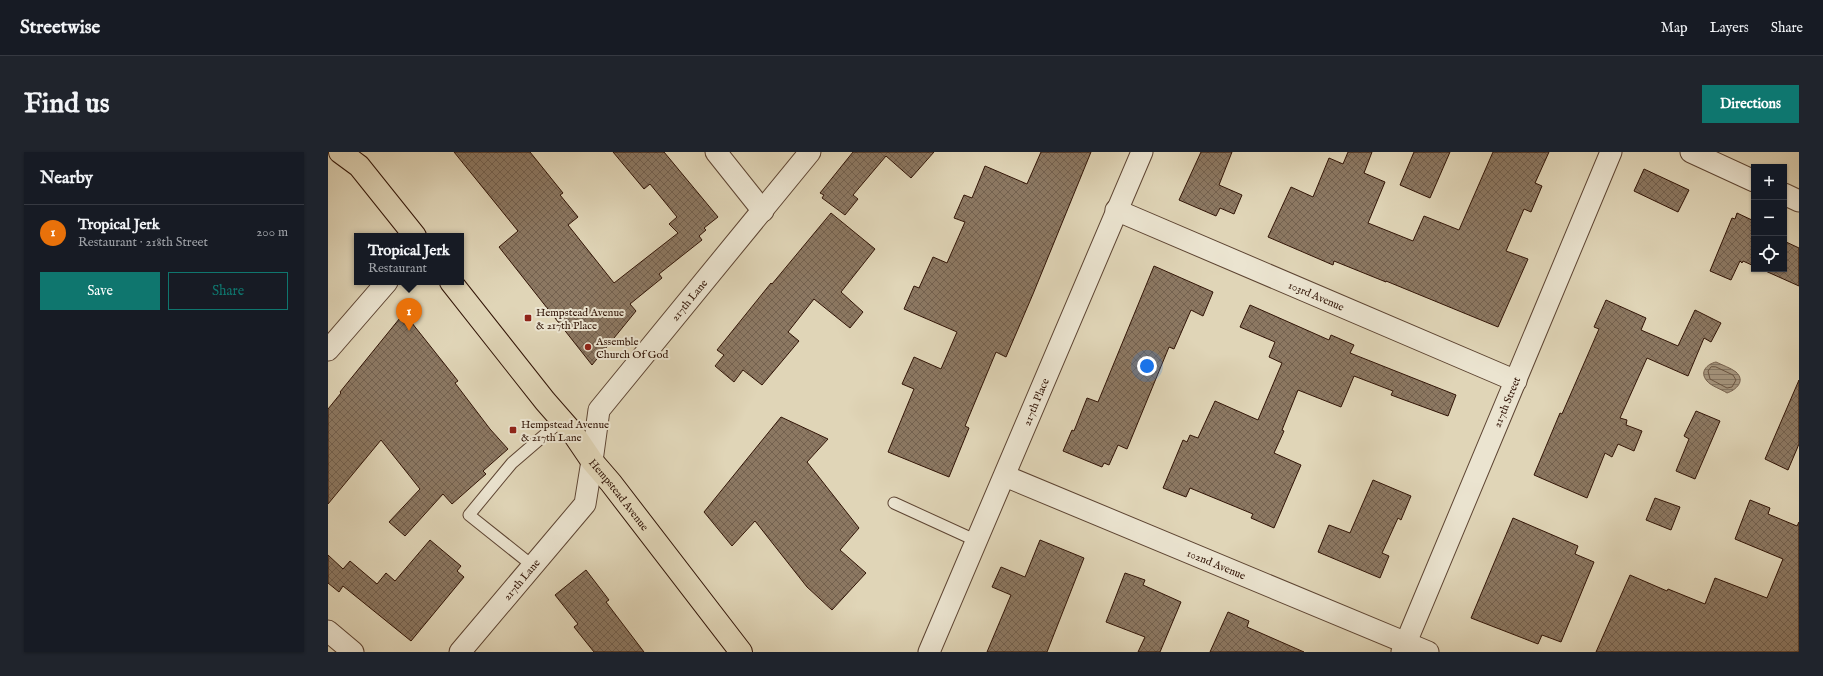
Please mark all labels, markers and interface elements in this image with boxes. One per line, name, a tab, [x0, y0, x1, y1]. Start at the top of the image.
text: Streetwise	[20, 16, 100, 40]
text: Map	[1661, 19, 1688, 37]
text: Layers	[1710, 19, 1749, 37]
text: Share	[1771, 19, 1803, 37]
button: Directions	[1702, 85, 1799, 123]
text: Find us	[24, 87, 110, 122]
map controls	[1751, 164, 1787, 272]
button: +	[1751, 164, 1787, 200]
text: Nearby	[40, 168, 93, 189]
button: −	[1751, 200, 1787, 236]
text: Tropical Jerk	[78, 215, 160, 234]
text: 1	[51, 224, 55, 241]
text: 200 m	[256, 224, 288, 241]
popup	[354, 233, 464, 285]
text: Restaurant · 218th Street	[78, 234, 208, 251]
button: locate	[1751, 236, 1787, 272]
text: Tropical Jerk	[368, 241, 450, 260]
text: Restaurant	[368, 260, 427, 277]
button: Save	[40, 272, 160, 310]
button: Share	[168, 272, 288, 310]
street label: 217th Lane	[669, 277, 711, 324]
street label: 103rd Avenue	[1286, 278, 1346, 315]
pin: 1	[396, 298, 422, 331]
place label: Hempstead Avenue & 217th Place	[536, 306, 624, 333]
marker: Hempstead Avenue & 217th Place	[523, 313, 533, 323]
place label: Assemble Church Of God	[595, 335, 669, 362]
marker: Assemble Church Of God	[583, 342, 593, 352]
your location	[1137, 356, 1157, 376]
street label: 217th Street	[1491, 375, 1524, 430]
street label: 217th Place	[1020, 376, 1053, 428]
place label: Hempstead Avenue & 217th Lane	[521, 418, 609, 445]
marker: Hempstead Avenue & 217th Lane	[508, 425, 518, 435]
street label: Hempstead Avenue	[585, 456, 651, 534]
street label: 102nd Avenue	[1185, 546, 1248, 583]
street label: 217th Lane	[501, 556, 544, 604]

